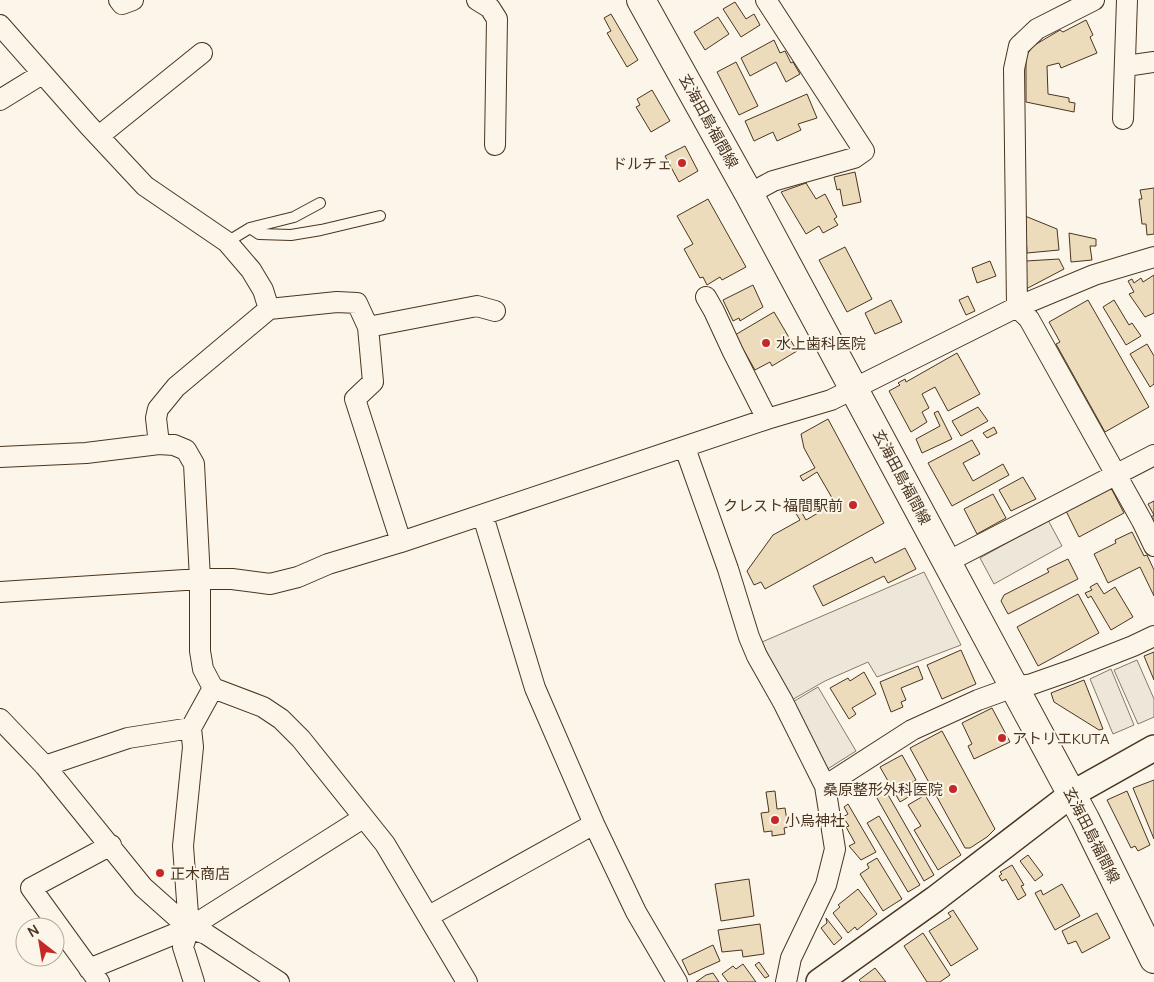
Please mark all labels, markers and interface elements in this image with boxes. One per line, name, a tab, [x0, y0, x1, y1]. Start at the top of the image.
street label: 玄海田島福間線	[674, 70, 744, 172]
place label: ドルチェ	[612, 153, 672, 174]
marker: ドルチェ	[676, 157, 688, 169]
place label: 水上歯科医院	[776, 333, 866, 354]
marker: 水上歯科医院	[760, 337, 772, 349]
street label: 玄海田島福間線	[868, 426, 936, 528]
place label: クレスト福間駅前	[723, 495, 843, 516]
marker: クレスト福間駅前	[847, 499, 859, 511]
place label: アトリエKUTA	[1012, 728, 1110, 749]
marker: アトリエKUTA	[996, 732, 1008, 744]
place label: 桑原整形外科医院	[823, 779, 943, 800]
marker: 桑原整形外科医院	[947, 783, 959, 795]
street label: 玄海田島福間線	[1059, 783, 1125, 887]
place label: 小烏神社	[785, 810, 845, 831]
marker: 小烏神社	[769, 814, 781, 826]
place label: 正木商店	[170, 863, 230, 884]
marker: 正木商店	[154, 867, 166, 879]
north arrow	[15, 917, 65, 967]
text: N	[24, 920, 42, 941]

